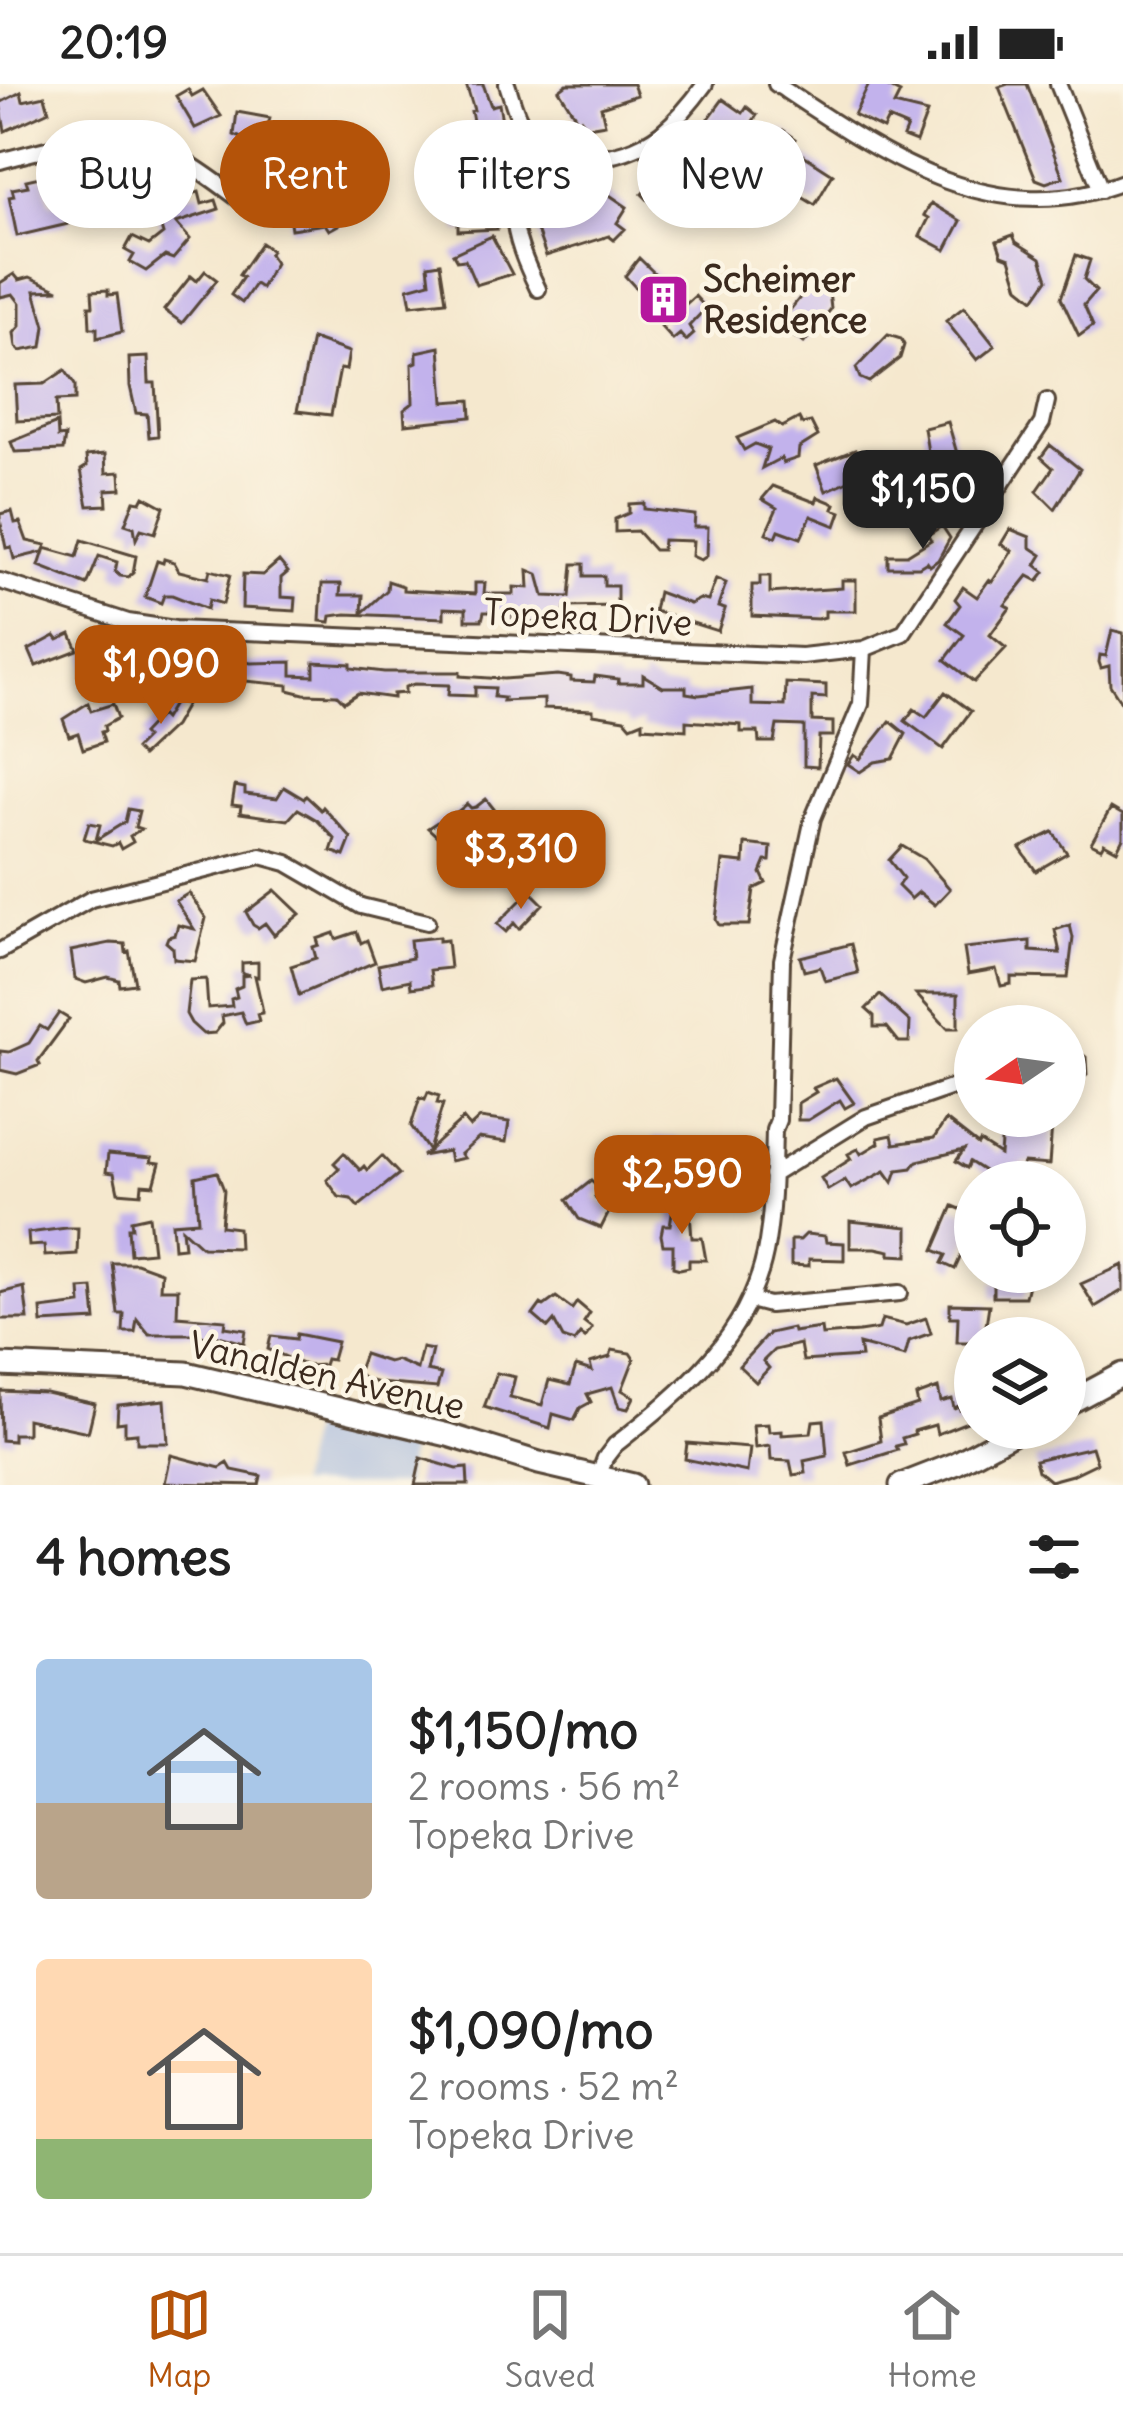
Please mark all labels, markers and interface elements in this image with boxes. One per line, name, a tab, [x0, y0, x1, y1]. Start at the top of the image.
text: 20:19	[60, 14, 168, 70]
chip: Buy	[36, 120, 196, 228]
chip: Rent	[220, 120, 390, 228]
chip: Filters	[414, 120, 613, 228]
chip: New	[637, 120, 806, 228]
place label: Scheimer Residence	[703, 257, 867, 343]
building icon: Scheimer Residence	[636, 272, 692, 328]
pin: $1,150	[825, 450, 1021, 552]
text: $1,150	[870, 464, 976, 513]
street label: Topeka Drive	[482, 590, 694, 645]
pin: $1,090	[63, 625, 259, 727]
text: $1,090	[102, 639, 220, 688]
pin: $3,310	[423, 810, 619, 912]
text: $3,310	[464, 824, 578, 873]
north arrow	[954, 1005, 1086, 1137]
map controls	[954, 1005, 1086, 1449]
pin: $2,590	[584, 1135, 780, 1237]
text: $2,590	[621, 1149, 743, 1198]
button: locate	[954, 1161, 1086, 1293]
button: layers	[954, 1317, 1086, 1449]
street label: Vanalden Avenue	[185, 1322, 469, 1429]
icon: filters	[1021, 1524, 1087, 1590]
text: 4 homes	[36, 1525, 231, 1589]
text: $1,150/mo	[408, 1698, 638, 1762]
icon: home	[132, 1707, 276, 1851]
text: 2 rooms · 56 m²	[408, 1762, 680, 1811]
text: Topeka Drive	[408, 1811, 634, 1860]
text: $1,090/mo	[408, 1998, 653, 2062]
icon: home	[132, 2007, 276, 2151]
text: 2 rooms · 52 m²	[408, 2062, 679, 2111]
text: Topeka Drive	[408, 2111, 634, 2160]
tab: Map	[146, 2282, 212, 2396]
tab: Saved	[505, 2282, 595, 2396]
tab: Home	[888, 2282, 977, 2396]

